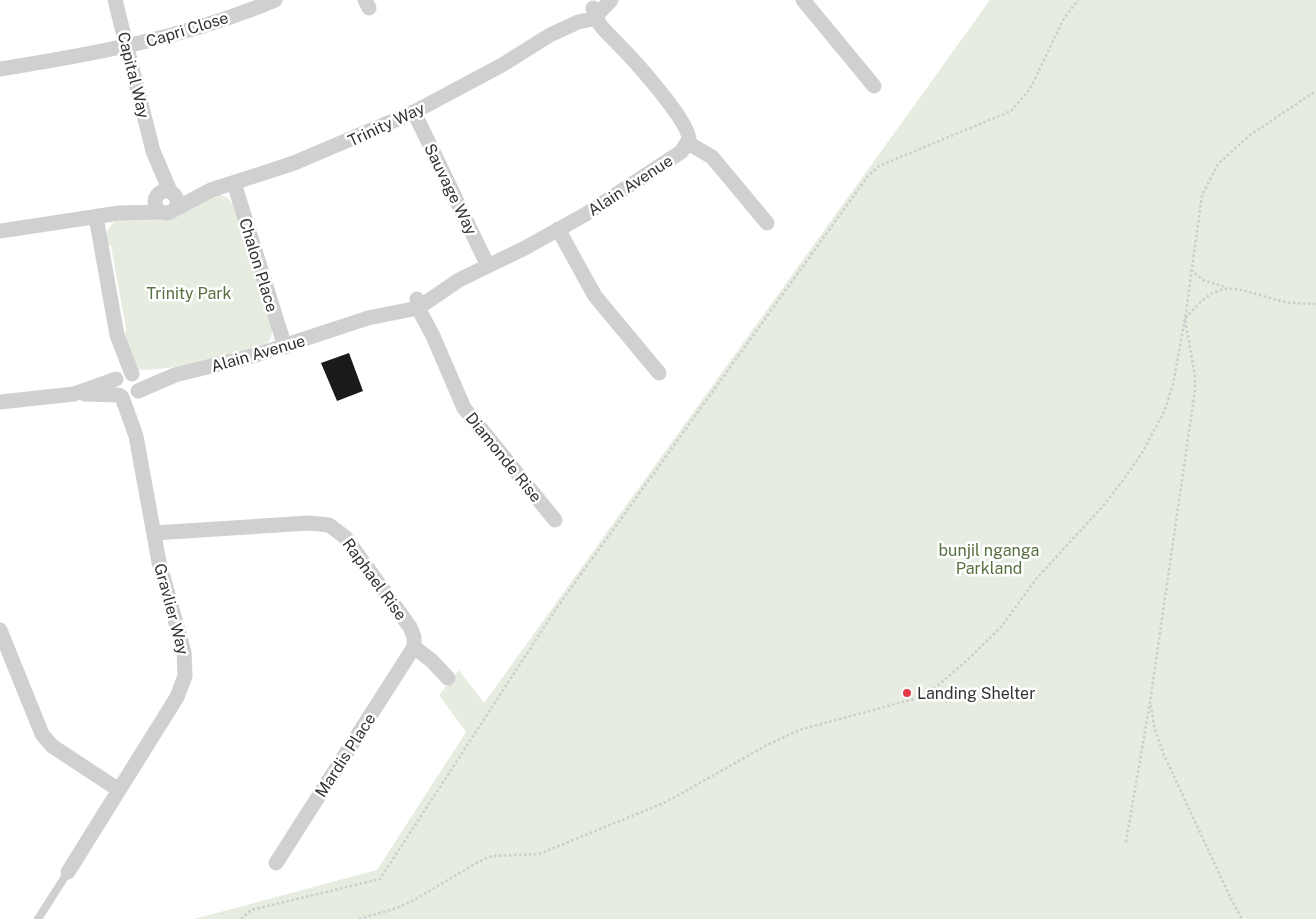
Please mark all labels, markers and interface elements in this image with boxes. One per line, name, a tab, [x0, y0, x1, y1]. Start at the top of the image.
street label: Capri Close	[144, 8, 231, 51]
street label: Capital Way	[114, 30, 154, 121]
street label: Trinity Way	[345, 98, 428, 150]
street label: Sauvage Way	[420, 140, 481, 238]
street label: Alain Avenue	[584, 151, 676, 220]
street label: Chalon Place	[235, 216, 282, 314]
park label: Trinity Park	[146, 284, 232, 303]
street label: Alain Avenue	[209, 331, 307, 376]
street label: Diamonde Rise	[462, 408, 546, 506]
street label: Raphael Rise	[338, 535, 411, 624]
park label: bunjil nganga Parkland	[939, 541, 1039, 578]
street label: Gravlier Way	[150, 561, 193, 657]
place label: Landing Shelter	[917, 684, 1035, 703]
marker: Landing Shelter	[901, 687, 913, 699]
street label: Mardis Place	[311, 710, 380, 801]

